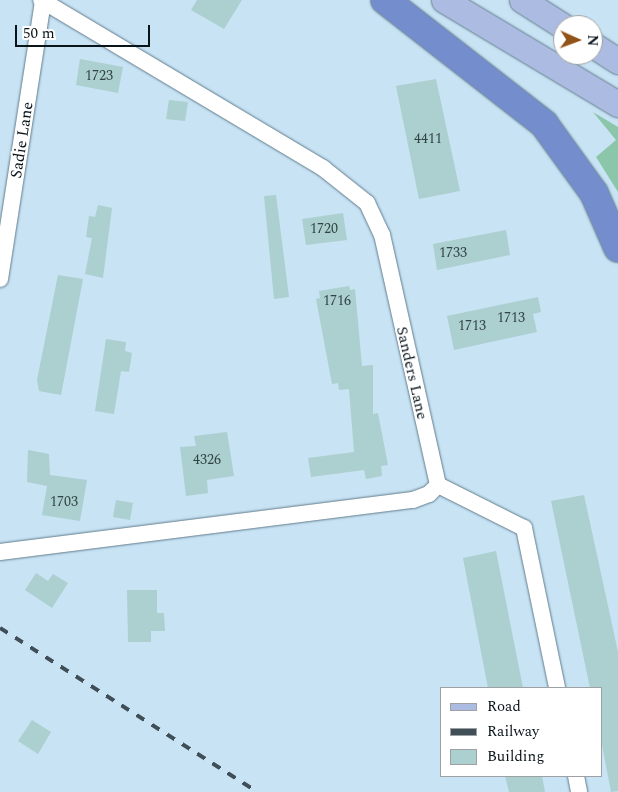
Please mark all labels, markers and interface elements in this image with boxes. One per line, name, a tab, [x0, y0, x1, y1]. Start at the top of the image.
scale bar	[18, 15, 152, 47]
north arrow	[553, 15, 603, 65]
text: 50 m	[23, 22, 55, 45]
text: N	[582, 34, 603, 47]
house number: 1723	[85, 68, 113, 84]
street label: Sadie Lane	[6, 100, 38, 180]
house number: 4411	[414, 131, 442, 147]
house number: 1720	[310, 221, 338, 237]
house number: 1733	[439, 245, 467, 261]
house number: 1716	[323, 293, 351, 309]
house number: 1713	[497, 310, 525, 326]
house number: 1713	[458, 318, 486, 334]
street label: Sanders Lane	[392, 325, 432, 421]
house number: 4326	[193, 452, 221, 468]
house number: 1703	[50, 494, 78, 510]
legend	[440, 687, 603, 777]
text: Road	[487, 695, 521, 718]
text: Railway	[487, 720, 539, 743]
text: Building	[487, 745, 544, 768]

